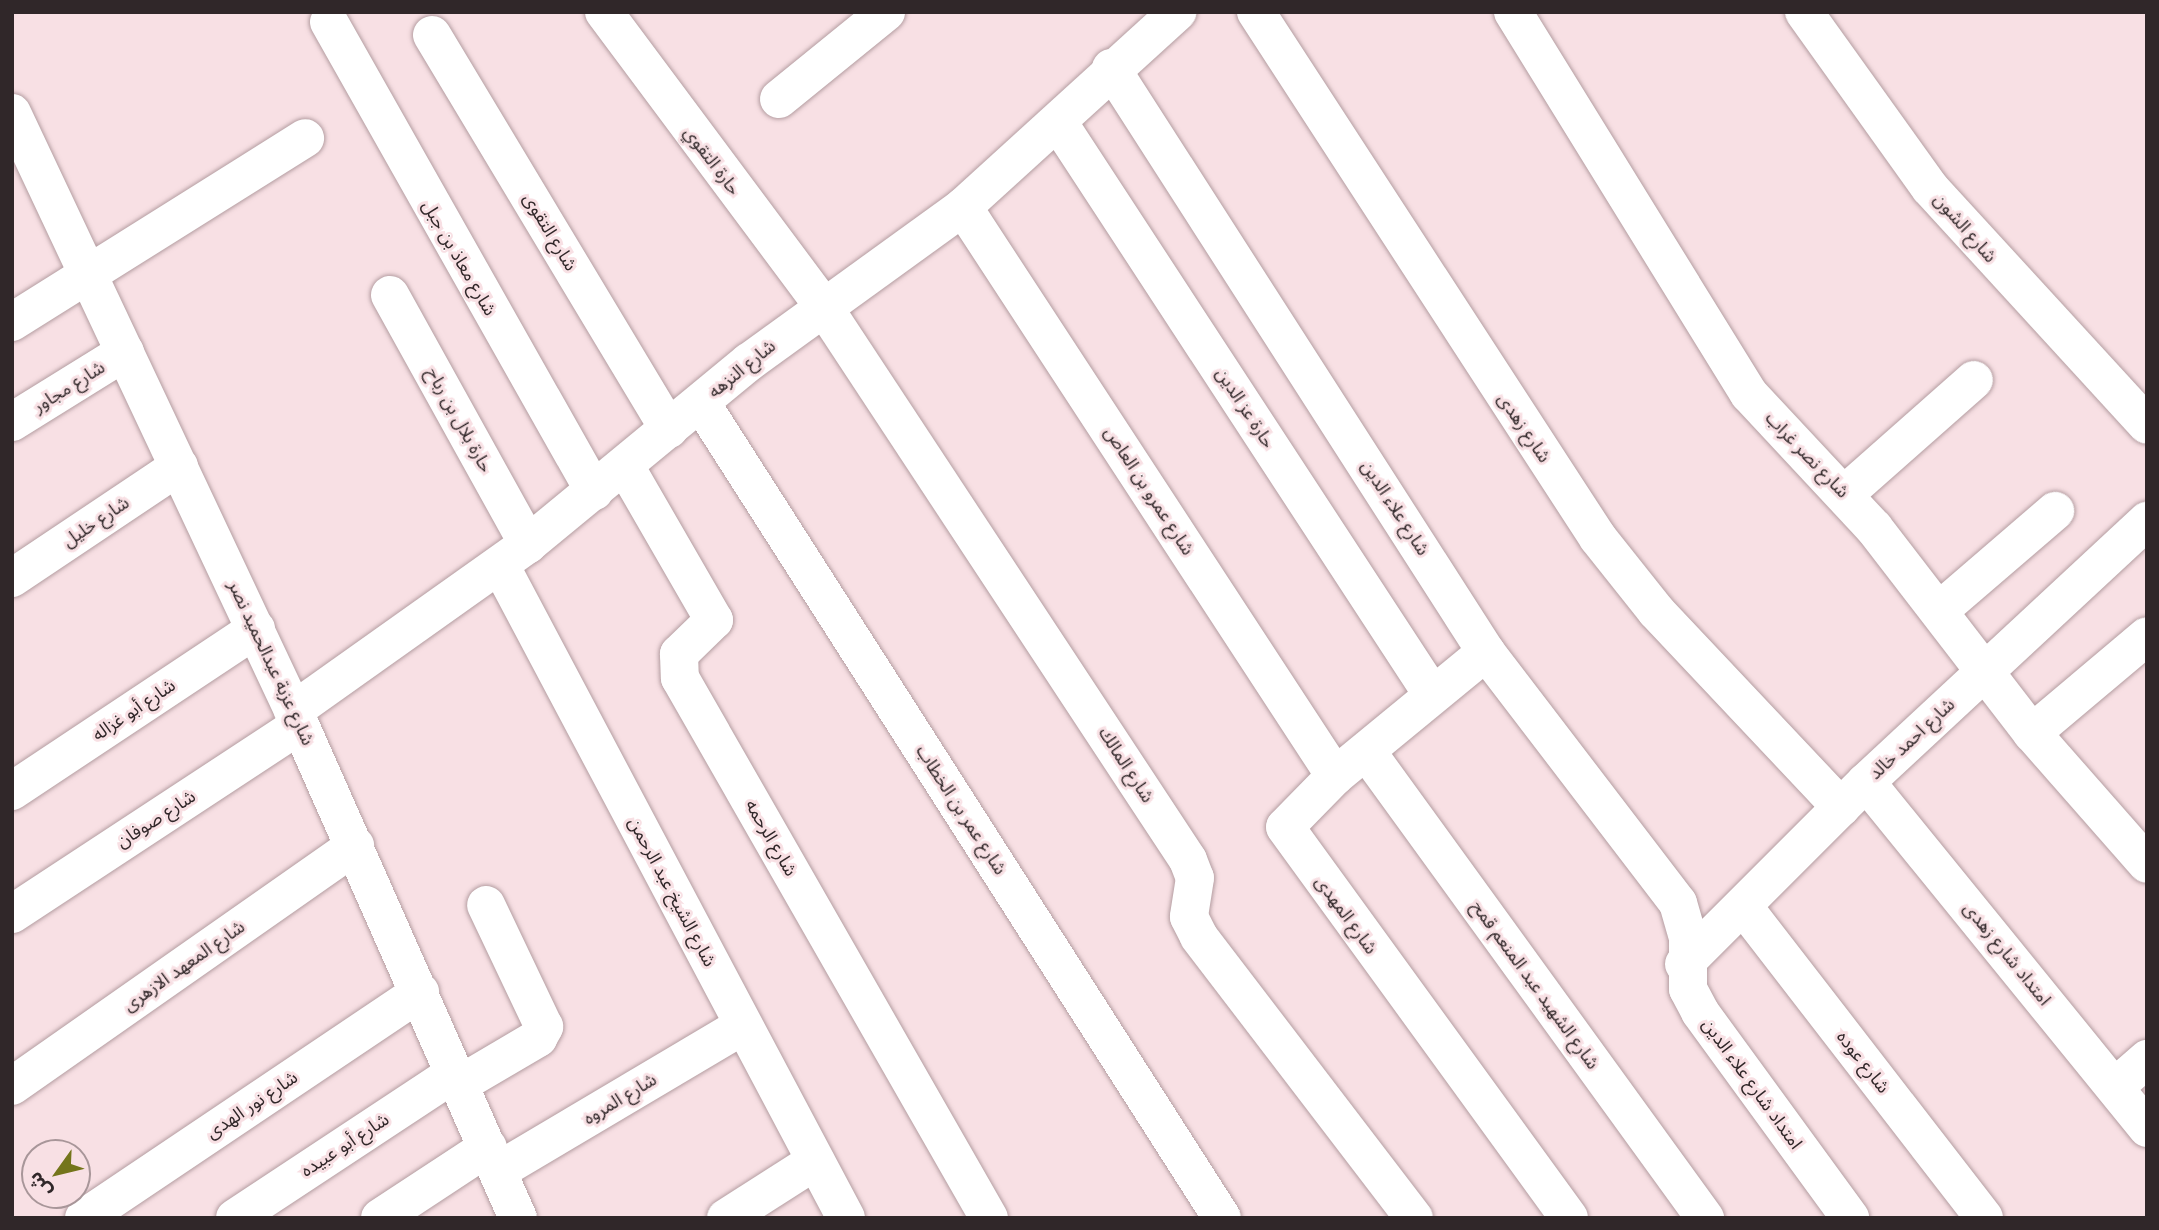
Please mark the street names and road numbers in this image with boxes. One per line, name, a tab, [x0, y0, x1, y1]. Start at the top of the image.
street label: حارة التقوي	[679, 122, 745, 200]
street label: شارع التقوى	[518, 189, 582, 275]
street label: شارع الشون	[1929, 189, 2001, 267]
street label: شارع معاذ بن جبل	[417, 196, 501, 320]
street label: شارع النزهه	[704, 335, 780, 403]
street label: شارع مجاور	[29, 356, 109, 418]
street label: حارة بلال بن رباح	[421, 364, 497, 476]
street label: حارة عز الدين	[1211, 364, 1279, 452]
street label: شارع زهدى	[1493, 389, 1555, 467]
street label: شارع نصر غراب	[1761, 407, 1853, 503]
street label: شارع عمرو بن العاص	[1099, 423, 1199, 559]
street label: شارع علاء الدين	[1356, 457, 1434, 559]
street label: شارع خليل	[59, 492, 133, 552]
street label: شارع عزبة عبدالحميد نصر	[223, 577, 319, 749]
street label: شارع أبو غزاله	[88, 674, 180, 746]
street label: شارع احمد خالد	[1865, 694, 1959, 784]
street label: شارع المالك	[1094, 723, 1158, 807]
street label: شارع عمر بن الخطاب	[911, 741, 1011, 879]
street label: شارع صوفان	[112, 785, 200, 853]
street label: شارع الرحمه	[740, 796, 802, 880]
street label: شارع الشيخ عبد الرحمن	[623, 814, 721, 970]
street label: شارع المهدى	[1310, 872, 1382, 958]
street label: شارع الشهيد عبد المنعم قمح	[1466, 896, 1604, 1074]
street label: امتداد شارع زهدى	[1959, 898, 2055, 1010]
street label: شارع المعهد الازهرى	[119, 916, 249, 1016]
street label: امتداد شارع علاء الدين	[1697, 1014, 1807, 1154]
street label: شارع عوده	[1832, 1027, 1894, 1097]
street label: شارع نور الهدى	[202, 1066, 302, 1144]
street label: شارع المروه	[579, 1069, 661, 1129]
street label: شارع أبو عبيده	[297, 1108, 393, 1182]

